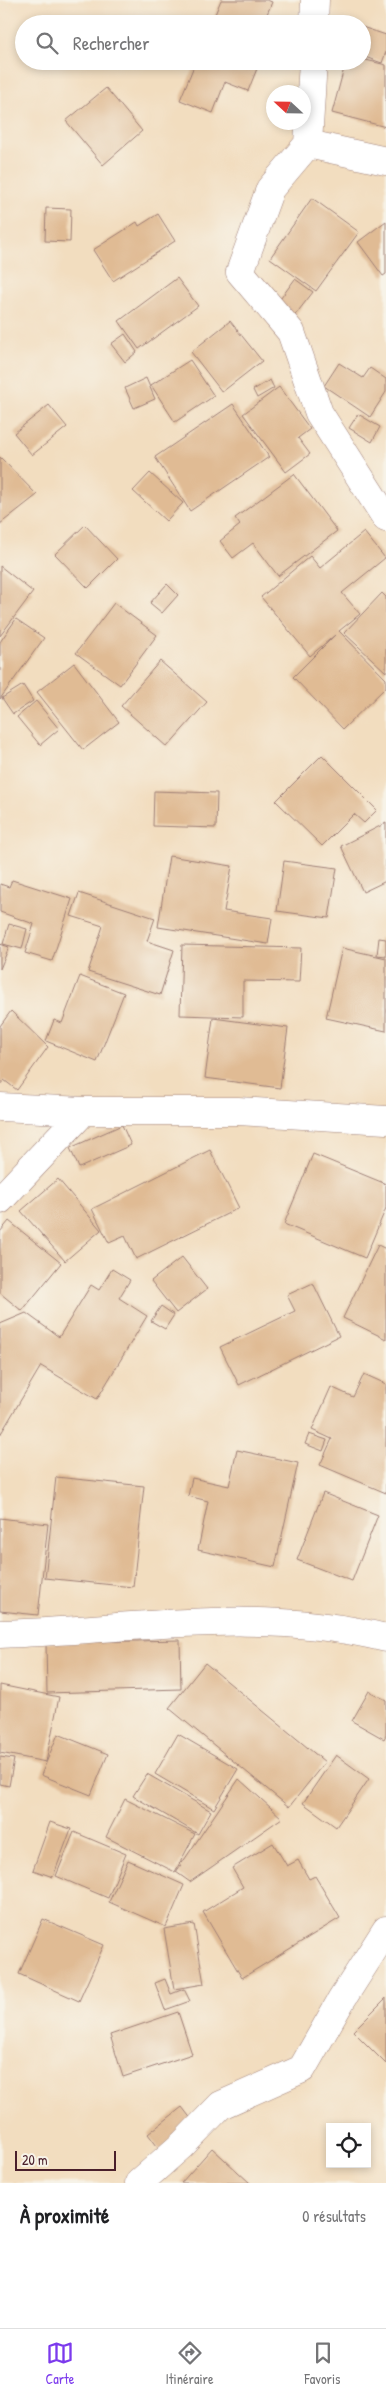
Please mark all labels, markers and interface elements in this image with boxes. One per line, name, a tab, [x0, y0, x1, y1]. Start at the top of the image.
search box	[15, 15, 371, 70]
icon: search	[33, 29, 61, 57]
text: Rechercher	[73, 30, 150, 56]
north arrow	[266, 85, 311, 130]
map controls	[326, 2123, 371, 2168]
button: locate	[326, 2123, 371, 2168]
scale bar	[15, 2148, 116, 2171]
text: 20 m	[22, 2150, 48, 2169]
text: À proximité	[20, 2201, 109, 2230]
text: 0 résultats	[302, 2205, 366, 2227]
tab: Carte	[46, 2339, 74, 2388]
tab: Itinéraire	[165, 2339, 214, 2388]
tab: Favoris	[305, 2339, 340, 2388]

